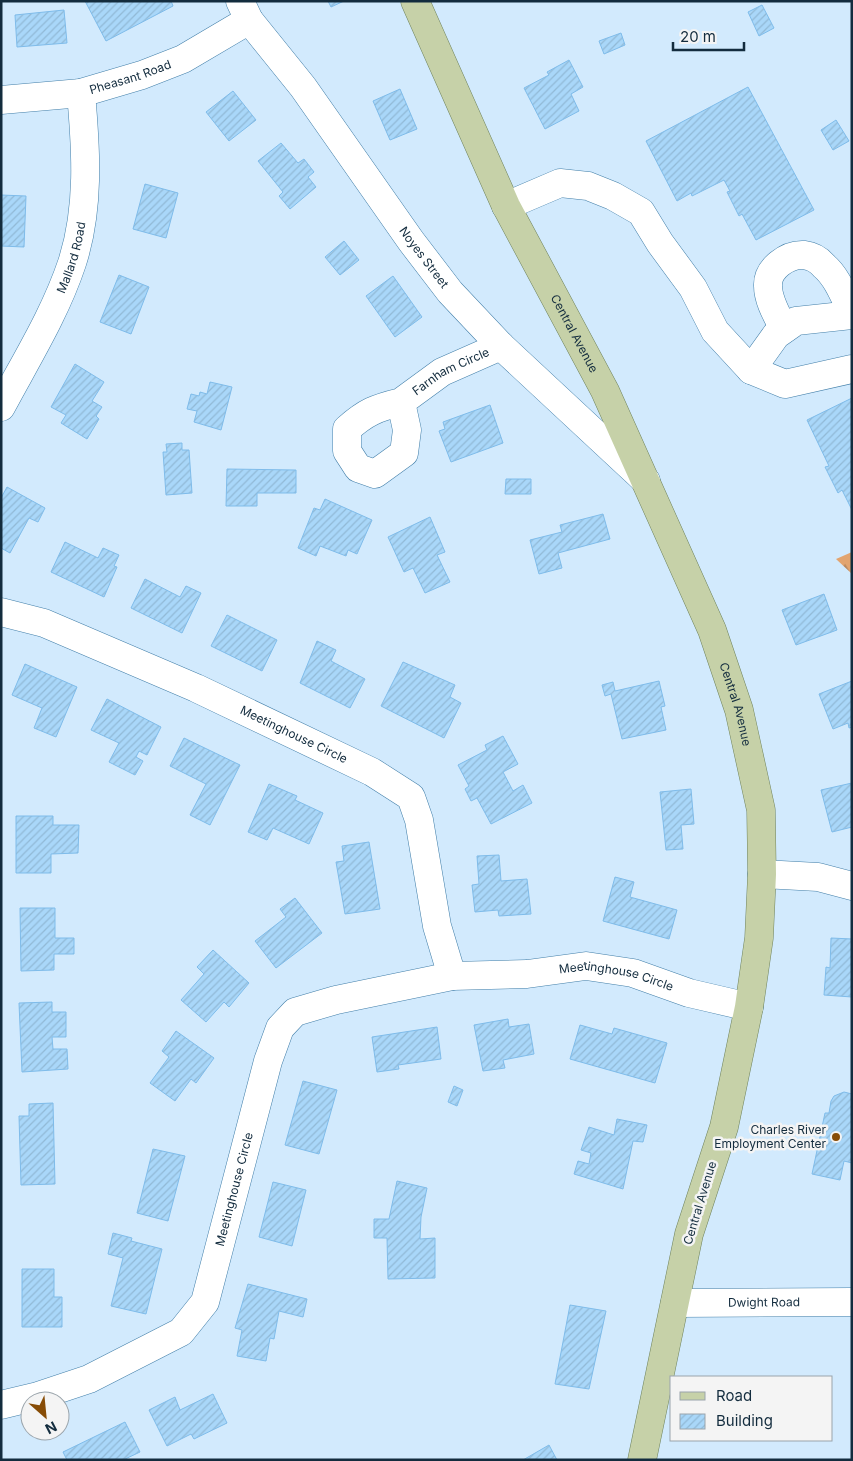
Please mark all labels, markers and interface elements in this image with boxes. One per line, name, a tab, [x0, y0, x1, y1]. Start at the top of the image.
scale bar	[673, 20, 744, 52]
text: 20 m	[680, 27, 716, 46]
street label: Pheasant Road	[87, 56, 173, 97]
street label: Mallard Road	[53, 221, 89, 295]
street label: Noyes Street	[396, 224, 452, 291]
street label: Central Avenue	[548, 292, 602, 375]
street label: Farnham Circle	[409, 344, 491, 398]
street label: Central Avenue	[716, 660, 755, 748]
street label: Meetinghouse Circle	[238, 702, 350, 766]
street label: Meetinghouse Circle	[558, 958, 676, 994]
place label: Charles River Employment Center	[714, 1122, 826, 1151]
street label: Meetinghouse Circle	[212, 1131, 256, 1248]
marker: Charles River Employment Center	[830, 1131, 842, 1143]
street label: Central Avenue	[680, 1159, 719, 1246]
street label: Dwight Road	[728, 1294, 800, 1310]
legend	[670, 1376, 833, 1441]
text: Road	[716, 1386, 752, 1405]
north arrow	[20, 1391, 70, 1441]
text: Building	[716, 1411, 773, 1430]
text: N	[43, 1418, 60, 1438]

